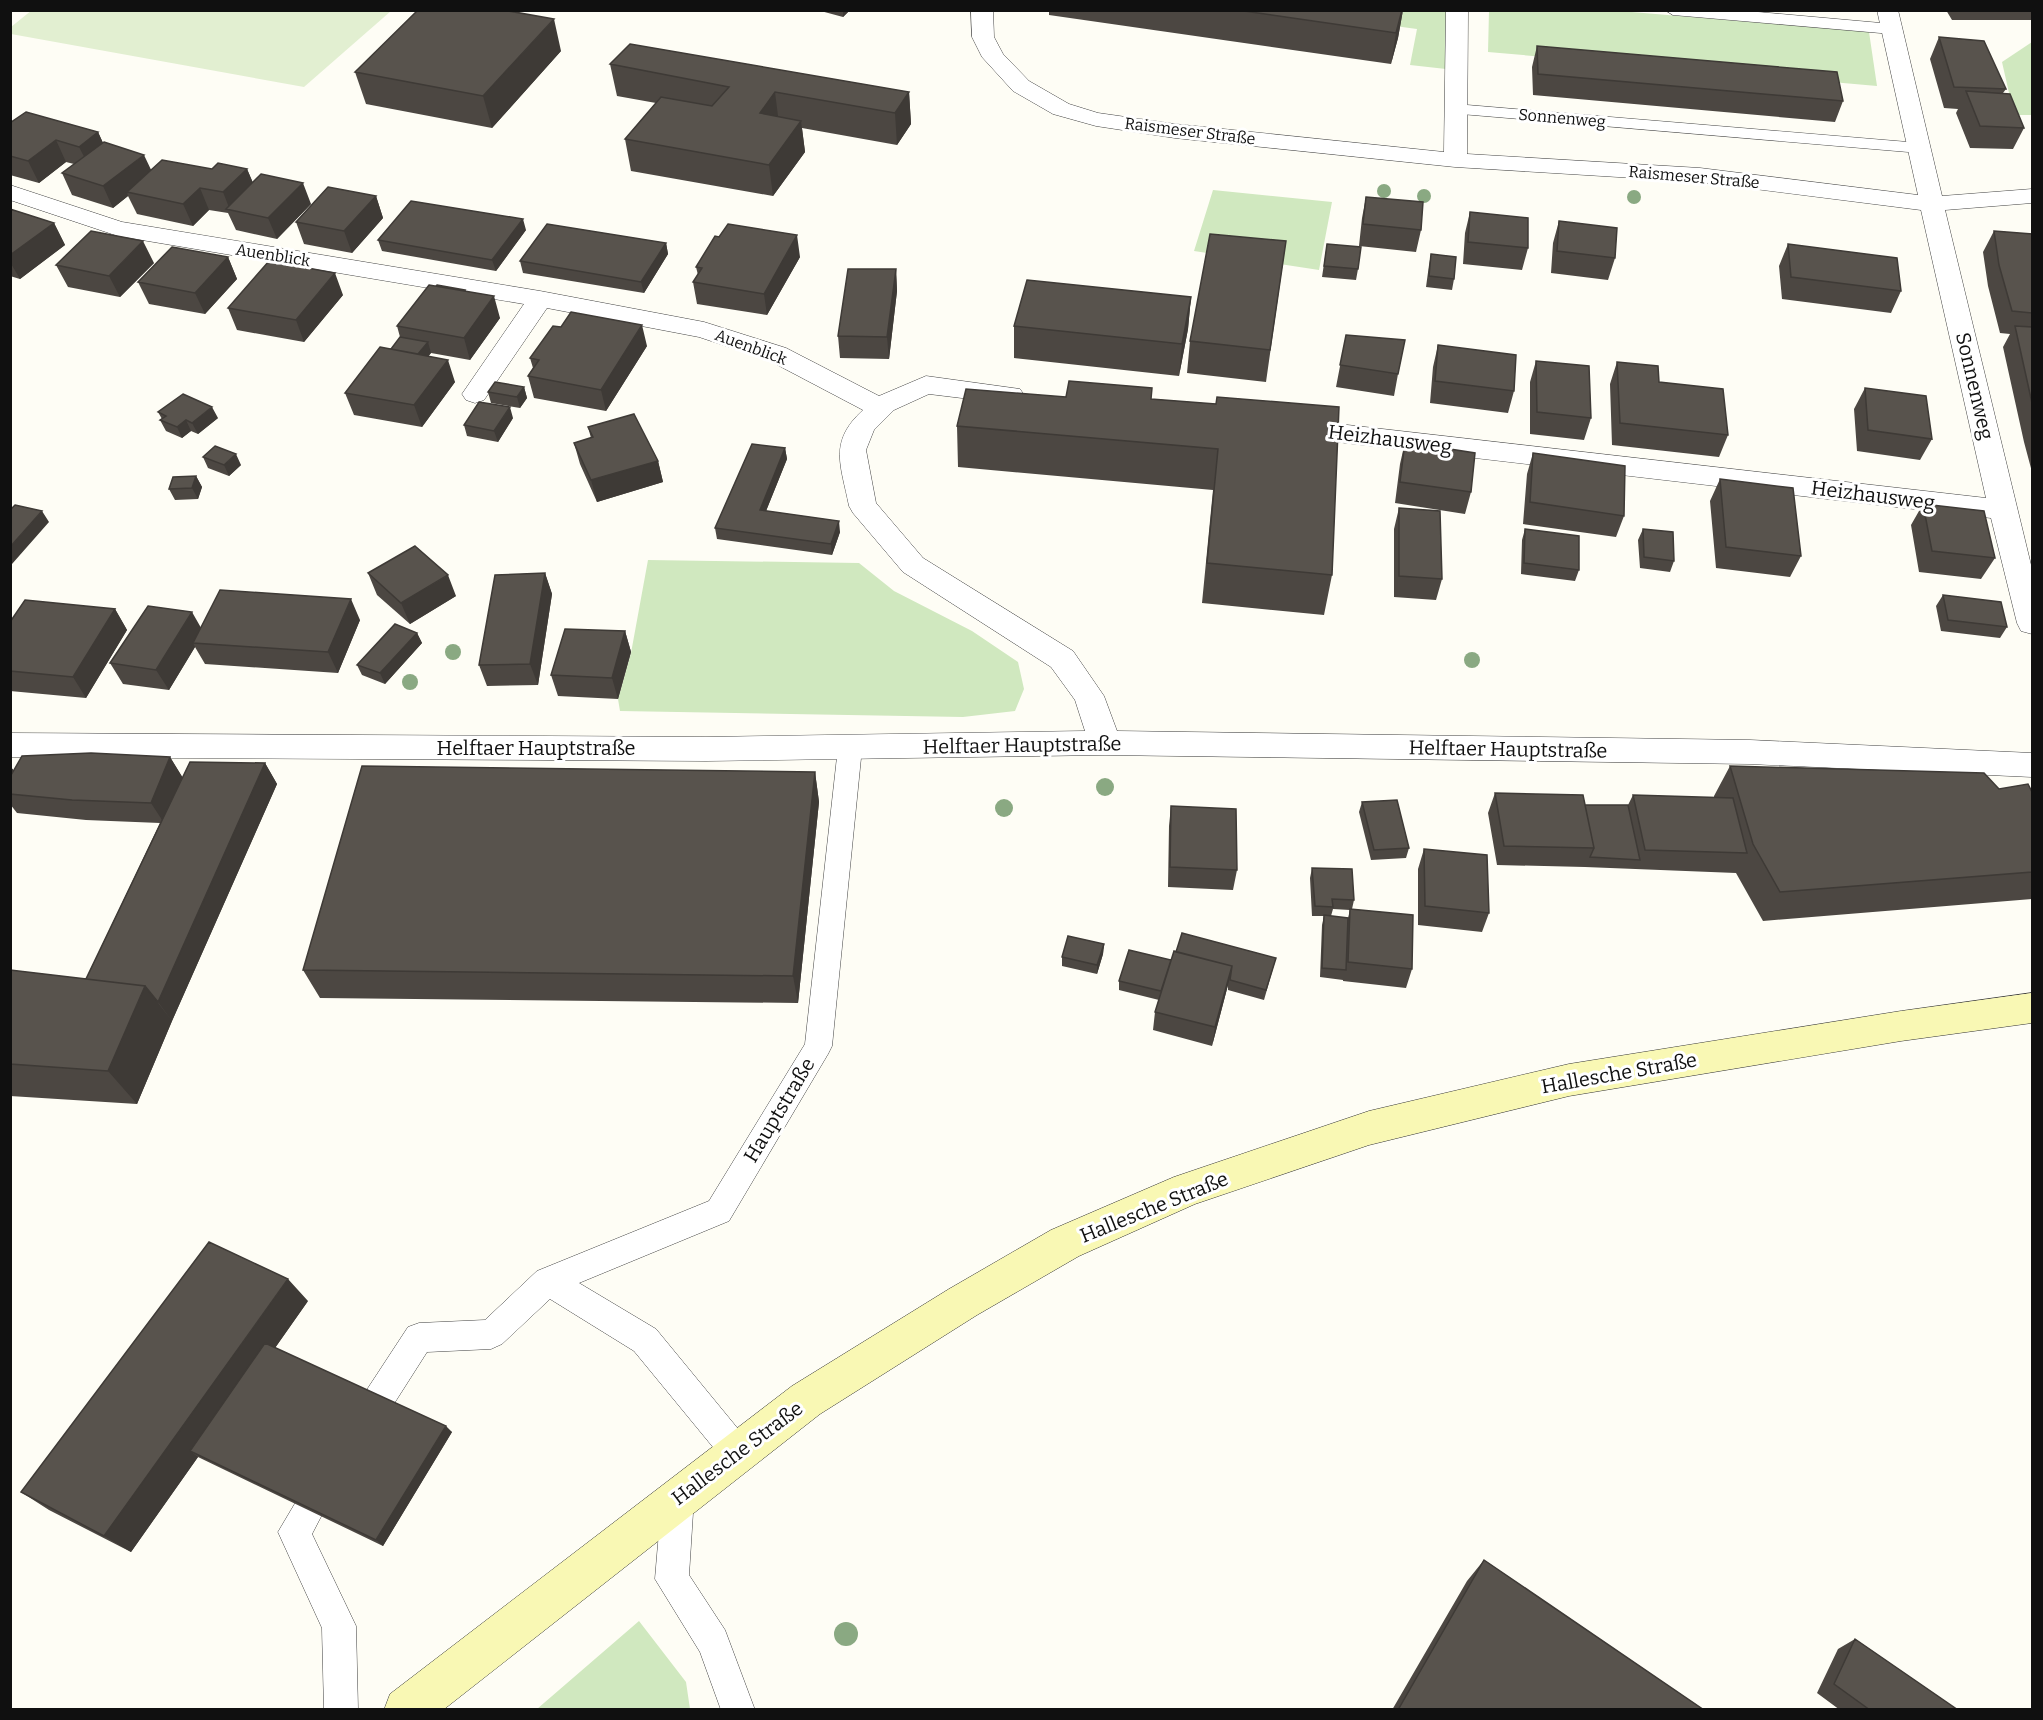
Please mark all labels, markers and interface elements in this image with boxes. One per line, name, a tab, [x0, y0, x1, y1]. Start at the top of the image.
street label: Sonnenweg	[1518, 105, 1606, 131]
street label: Raismeser Straße	[1124, 114, 1256, 148]
street label: Raismeser Straße	[1628, 162, 1760, 192]
street label: Auenblick	[234, 240, 312, 270]
street label: Auenblick	[712, 325, 790, 369]
street label: Sonnenweg	[1951, 330, 1999, 442]
street label: Heizhausweg	[1327, 419, 1453, 459]
street label: Heizhausweg	[1810, 475, 1936, 515]
street label: Helftaer Hauptstraße	[922, 731, 1122, 759]
street label: Helftaer Hauptstraße	[1408, 735, 1608, 763]
street label: Helftaer Hauptstraße	[437, 736, 635, 760]
street label: Hallesche Straße	[1539, 1047, 1699, 1099]
street label: Hauptstraße	[738, 1053, 820, 1167]
street label: Hallesche Straße	[1076, 1166, 1232, 1248]
street label: Hallesche Straße	[667, 1396, 807, 1510]

